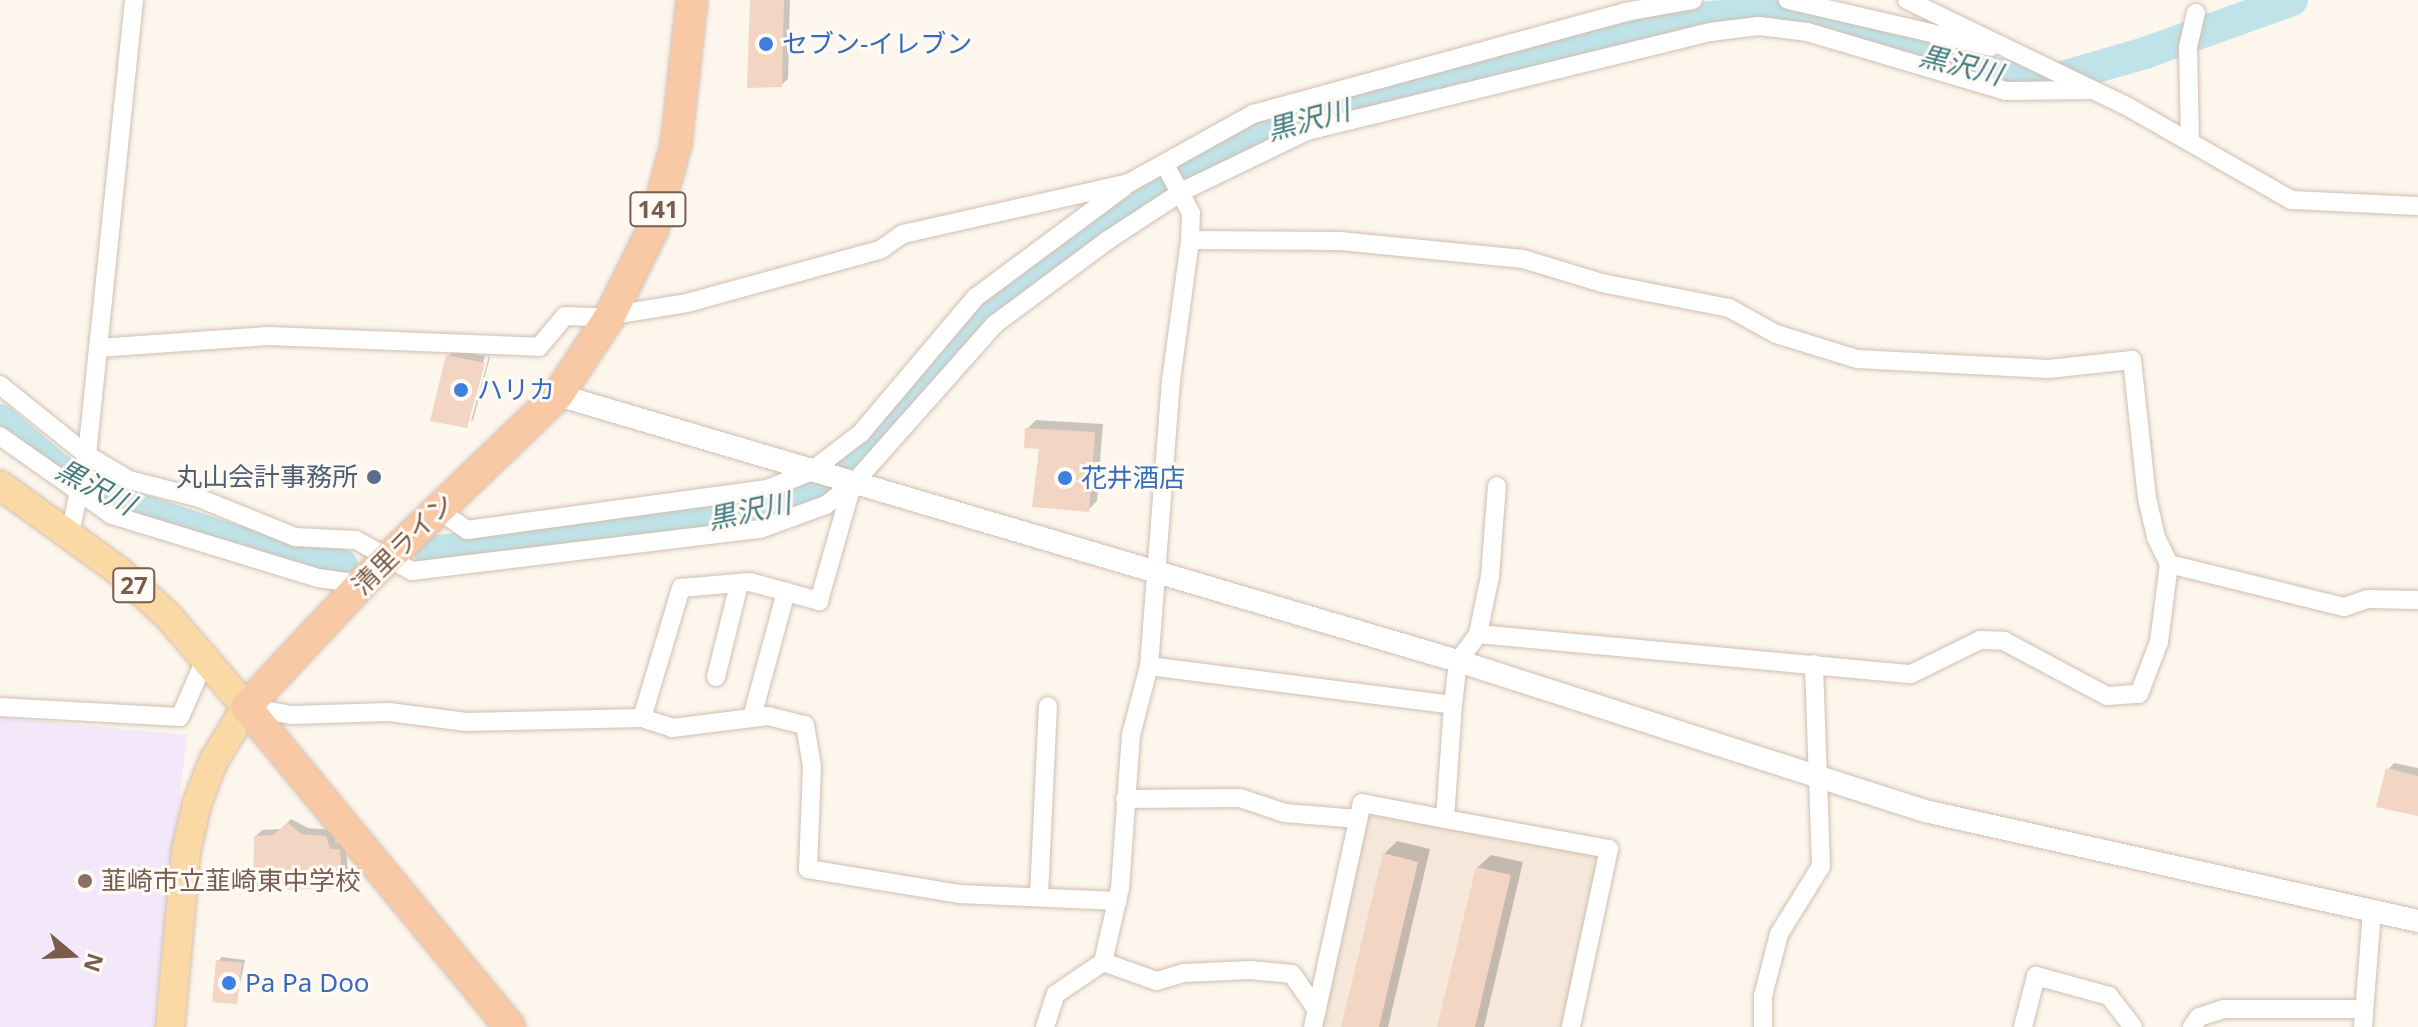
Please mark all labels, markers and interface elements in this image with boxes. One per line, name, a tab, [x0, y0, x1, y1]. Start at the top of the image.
place label: セブン-イレブン	[782, 28, 972, 60]
marker: セブン-イレブン	[757, 35, 775, 53]
water label: 黒沢川	[1916, 38, 2006, 90]
water label: 黒沢川	[1263, 92, 1353, 146]
road number: 141	[628, 189, 688, 229]
place label: ハリカ	[477, 374, 555, 406]
marker: ハリカ	[452, 381, 470, 399]
water label: 黒沢川	[51, 451, 141, 521]
place label: 丸山会計事務所	[176, 461, 358, 493]
place label: 花井酒店	[1081, 462, 1185, 494]
marker: 丸山会計事務所	[365, 468, 383, 486]
marker: 花井酒店	[1056, 469, 1074, 487]
water label: 黒沢川	[704, 485, 794, 535]
street label: 清里ライン	[346, 487, 460, 601]
road number: 27	[112, 565, 156, 605]
place label: 韮崎市立韮崎東中学校	[101, 865, 361, 897]
marker: 韮崎市立韮崎東中学校	[76, 872, 94, 890]
north arrow	[32, 915, 112, 995]
text: N	[78, 949, 112, 976]
place label: Pa Pa Doo	[245, 967, 370, 999]
marker: Pa Pa Doo	[220, 974, 238, 992]

